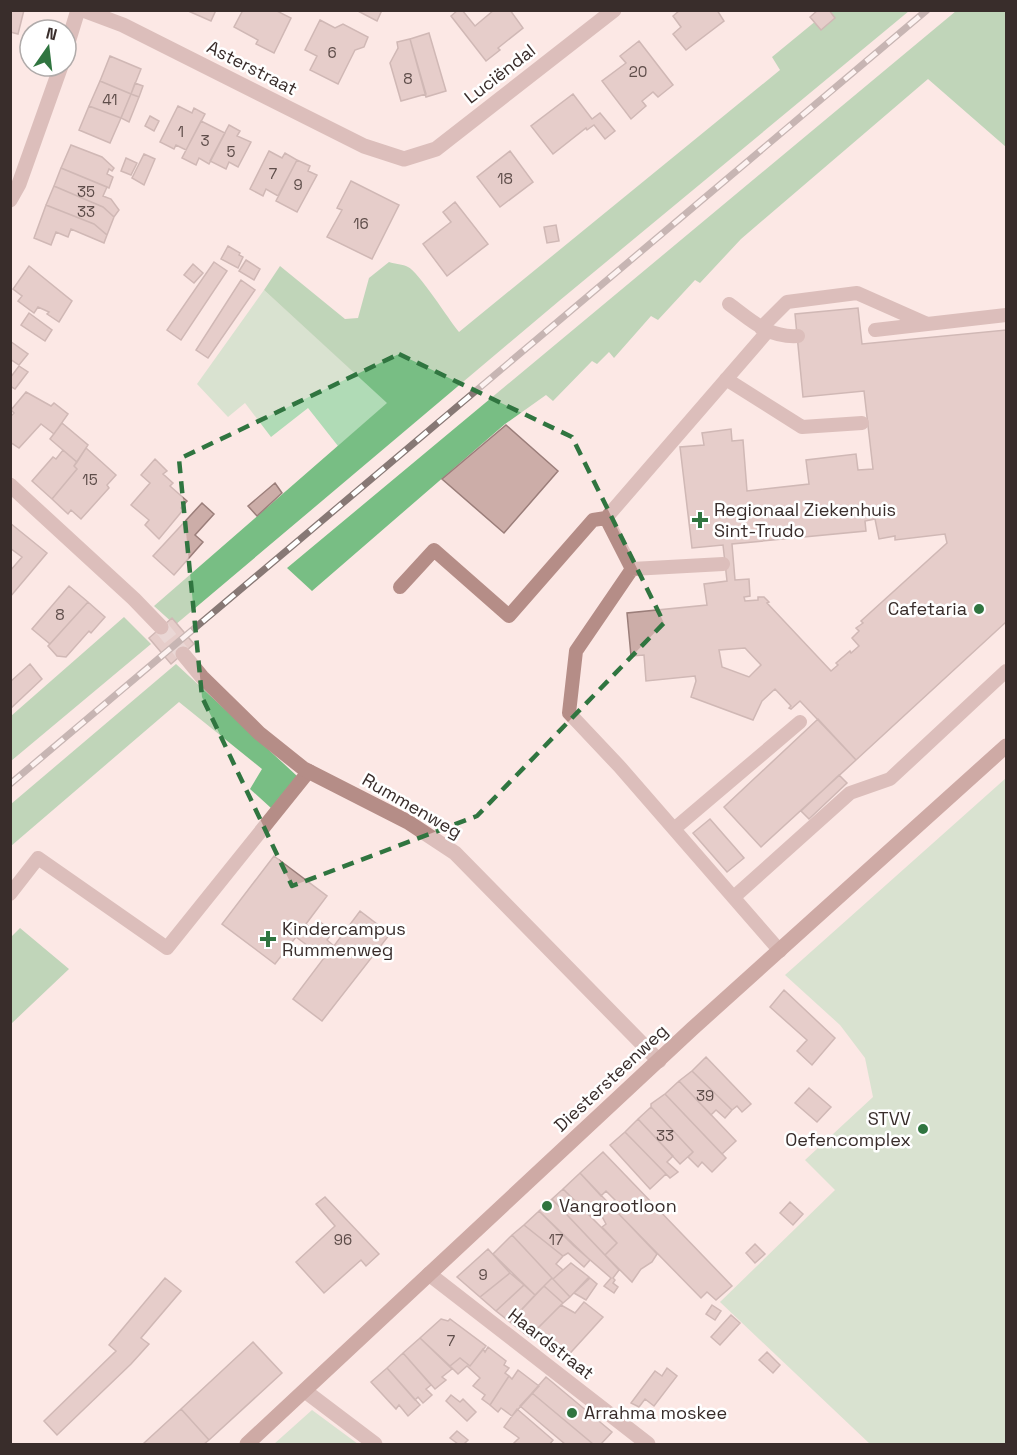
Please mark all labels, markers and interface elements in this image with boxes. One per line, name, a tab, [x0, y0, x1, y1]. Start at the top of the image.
north arrow	[18, 18, 78, 78]
text: N	[44, 22, 59, 45]
street label: Asterstraat	[203, 35, 301, 100]
street label: Luciëndal	[460, 39, 540, 109]
house number: 6	[327, 43, 337, 62]
house number: 20	[629, 62, 647, 81]
house number: 8	[403, 69, 413, 88]
house number: 41	[102, 90, 118, 109]
house number: 1	[178, 122, 184, 141]
house number: 3	[200, 131, 210, 150]
house number: 5	[227, 142, 236, 161]
house number: 7	[269, 164, 277, 183]
house number: 18	[497, 169, 513, 188]
house number: 9	[293, 175, 303, 194]
house number: 35	[77, 182, 95, 201]
house number: 33	[77, 202, 95, 221]
house number: 16	[353, 214, 369, 233]
house number: 15	[82, 470, 98, 489]
place label: Regionaal Ziekenhuis Sint-Trudo	[714, 498, 896, 542]
marker: Regionaal Ziekenhuis Sint-Trudo	[691, 511, 709, 529]
place label: Cafetaria	[888, 597, 967, 620]
marker: Cafetaria	[972, 602, 986, 616]
house number: 8	[55, 605, 65, 624]
street label: Rummenweg	[358, 768, 466, 843]
place label: Kindercampus Rummenweg	[282, 917, 406, 961]
marker: Kindercampus Rummenweg	[259, 930, 277, 948]
street label: Diestersteenweg	[549, 1019, 672, 1136]
house number: 39	[696, 1086, 714, 1105]
place label: STVV Oefencomplex	[785, 1107, 911, 1151]
marker: STVV Oefencomplex	[916, 1122, 930, 1136]
house number: 33	[656, 1126, 674, 1145]
place label: Vangrootloon	[559, 1194, 677, 1217]
marker: Vangrootloon	[540, 1199, 554, 1213]
house number: 96	[334, 1230, 352, 1249]
house number: 17	[549, 1230, 563, 1249]
house number: 9	[478, 1265, 488, 1284]
street label: Haardstraat	[504, 1303, 599, 1384]
house number: 7	[447, 1331, 455, 1350]
place label: Arrahma moskee	[584, 1401, 727, 1424]
marker: Arrahma moskee	[565, 1406, 579, 1420]

